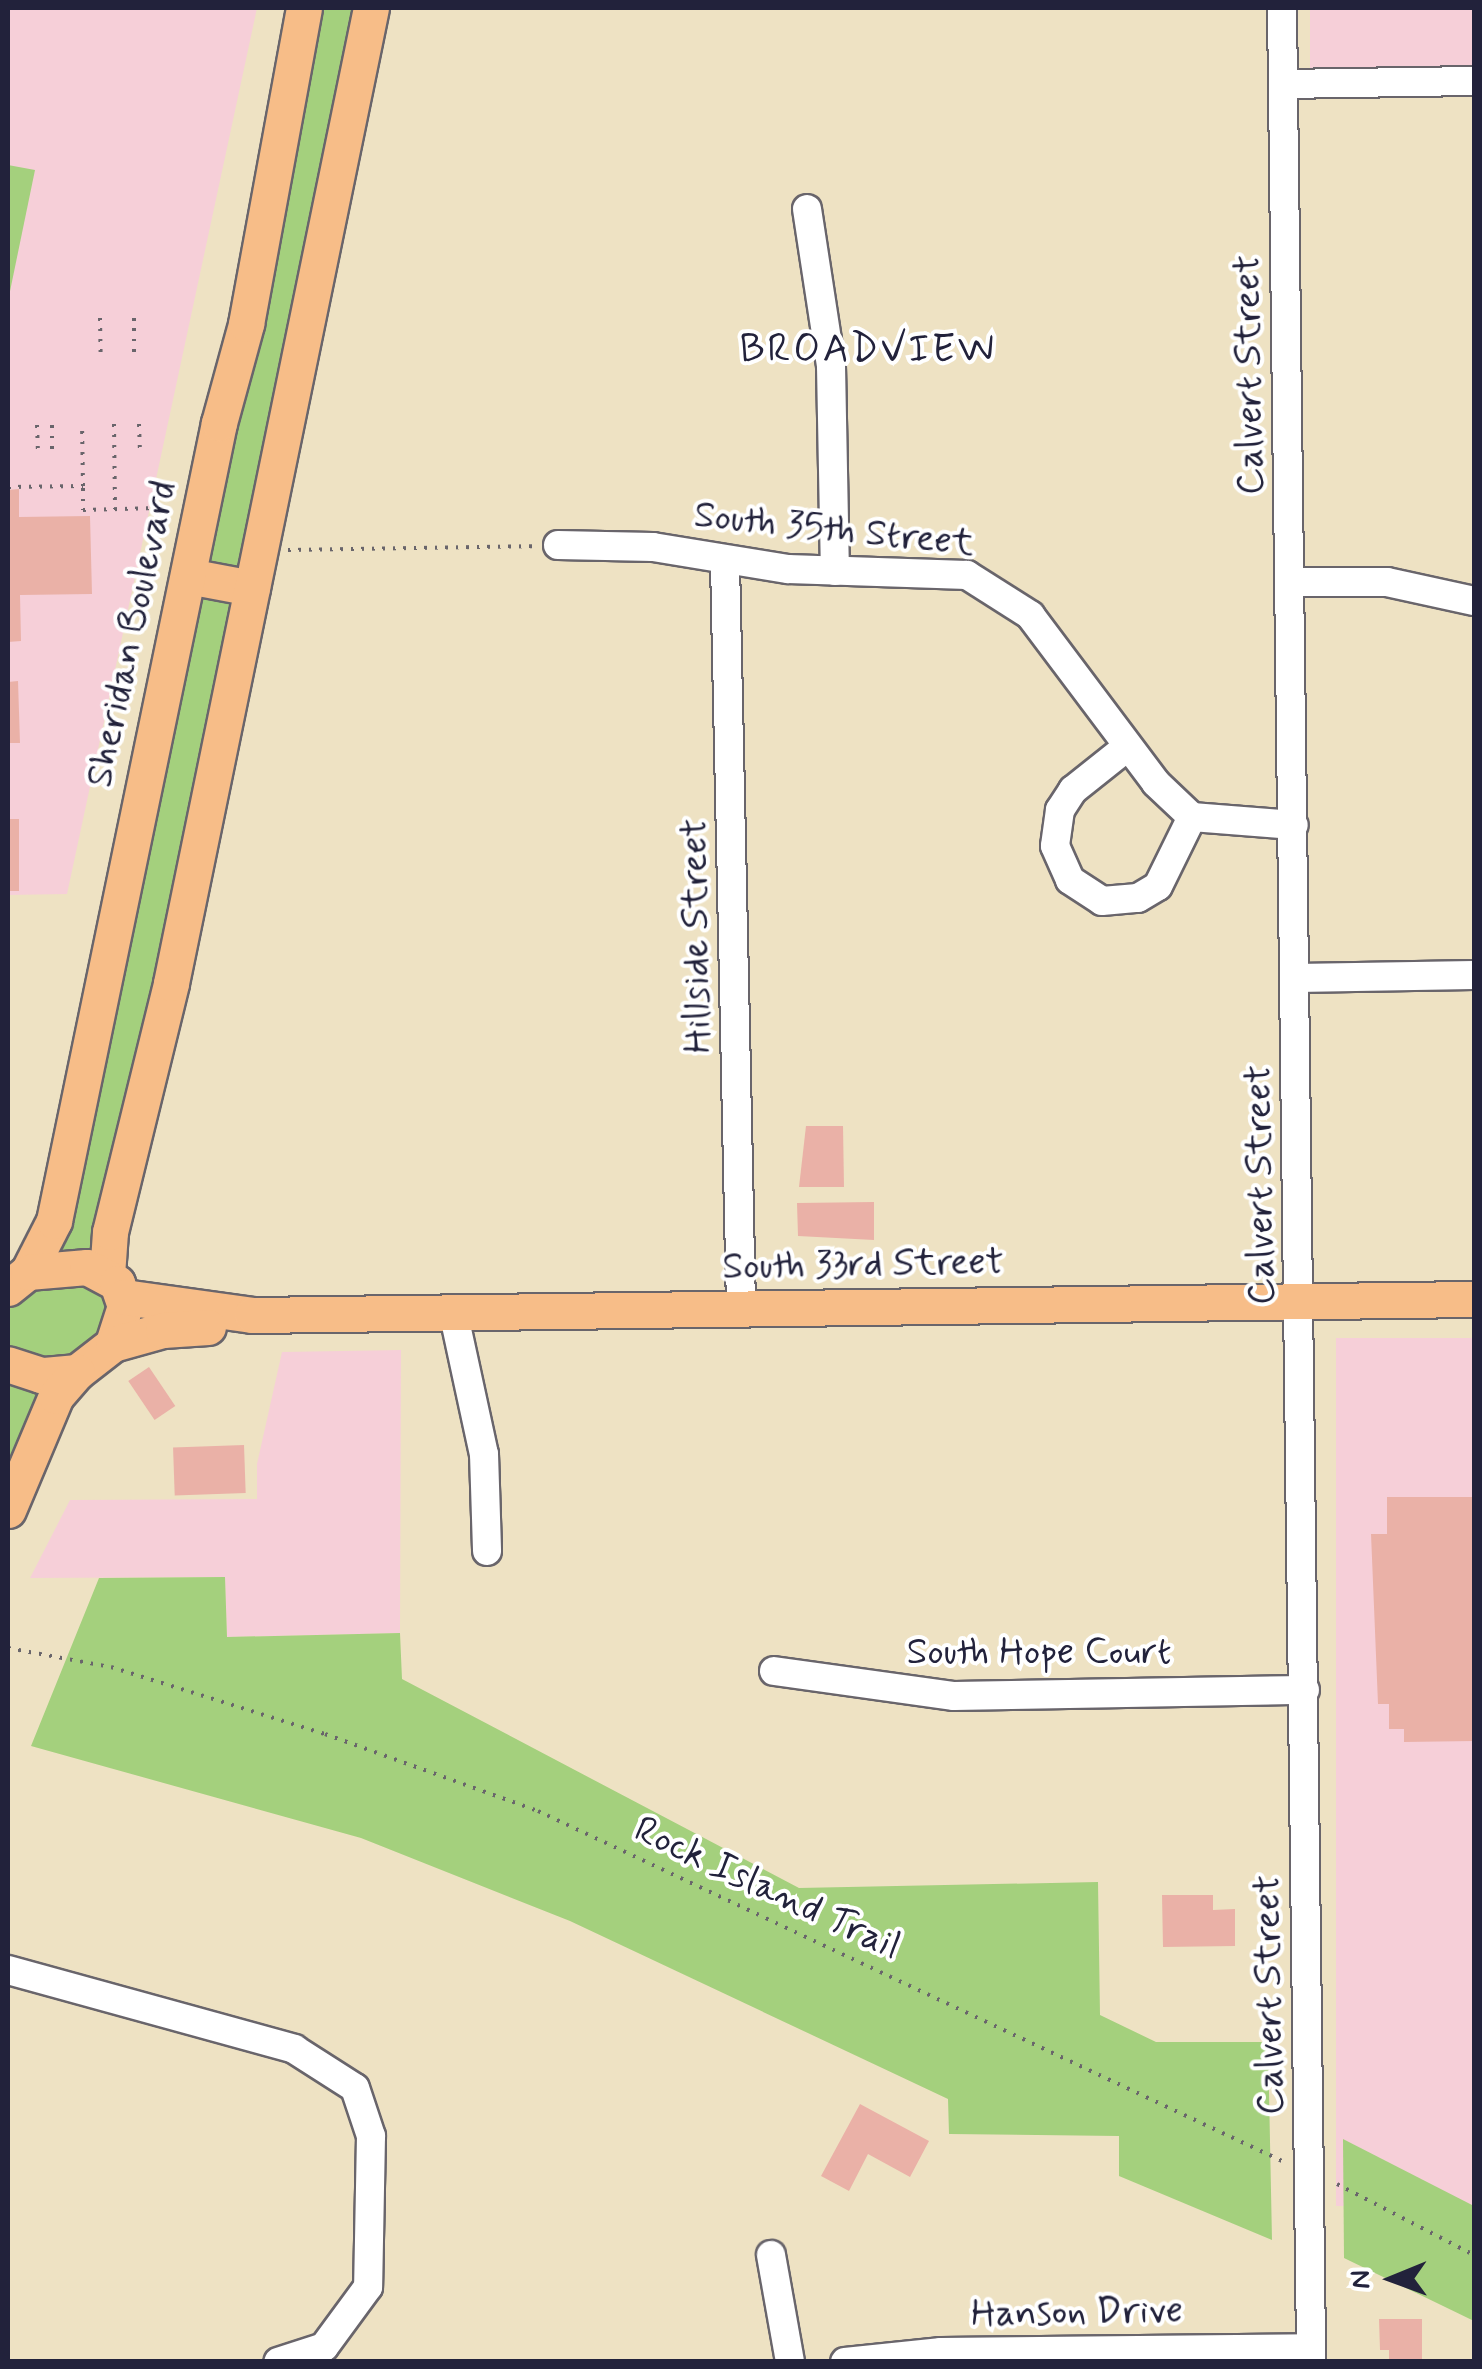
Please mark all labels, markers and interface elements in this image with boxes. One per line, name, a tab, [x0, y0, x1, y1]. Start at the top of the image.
street label: Calvert Street	[1225, 256, 1275, 494]
district label: BROADVIEW	[745, 326, 991, 374]
street label: Sheridan Boulevard	[78, 478, 186, 790]
street label: South 35th Street	[692, 493, 976, 567]
street label: Hillside Street	[672, 819, 722, 1053]
street label: Calvert Street	[1236, 1066, 1286, 1304]
street label: South 33rd Street	[723, 1240, 1003, 1290]
street label: South Hope Court	[904, 1630, 1174, 1676]
street label: Rock Island Trail	[633, 1810, 901, 1968]
street label: Calvert Street	[1245, 1876, 1295, 2114]
north arrow	[1342, 2229, 1442, 2329]
text: N	[1343, 2270, 1380, 2289]
street label: Hanson Drive	[972, 2288, 1182, 2338]

